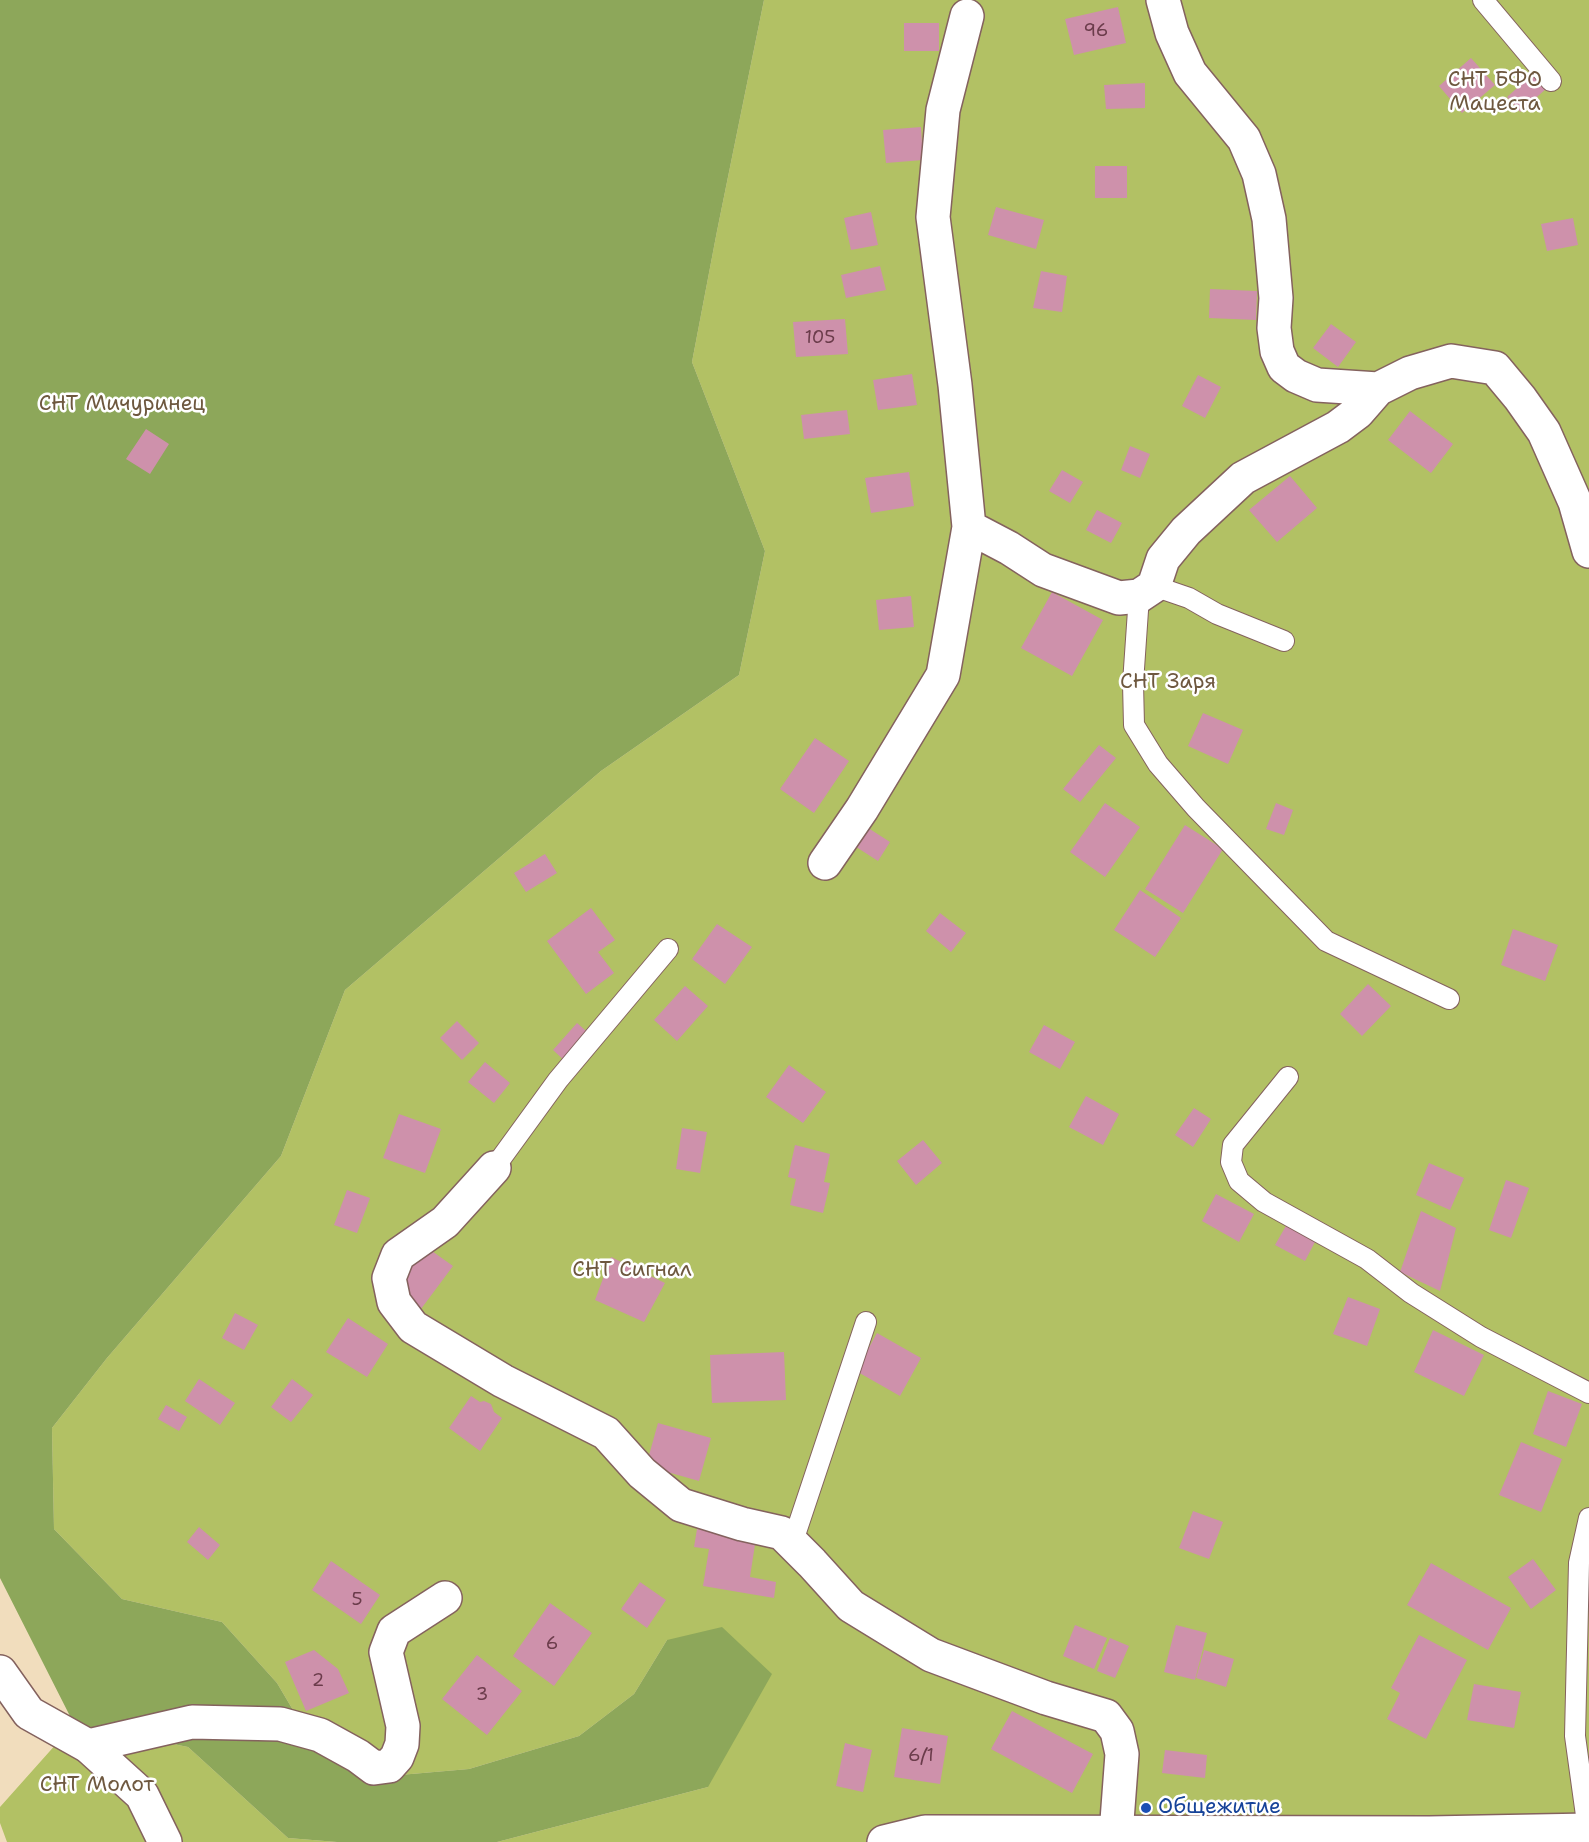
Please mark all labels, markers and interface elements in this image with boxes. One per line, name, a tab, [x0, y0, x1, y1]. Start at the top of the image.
house number: 96	[1084, 20, 1108, 42]
park label: СНТ БФО Мацеста	[1448, 68, 1542, 118]
house number: 105	[805, 327, 835, 349]
park label: СНТ Мичуринец	[39, 392, 205, 418]
park label: СНТ Заря	[1120, 670, 1216, 696]
park label: СНТ Сигнал	[572, 1258, 692, 1284]
house number: 5	[351, 1589, 363, 1611]
house number: 6	[546, 1633, 558, 1655]
house number: 2	[312, 1670, 324, 1692]
house number: 3	[476, 1684, 488, 1706]
house number: 6/1	[908, 1745, 934, 1767]
park label: СНТ Молот	[40, 1773, 154, 1799]
place label: Общежитие	[1158, 1795, 1281, 1821]
marker: Общежитие	[1139, 1801, 1153, 1815]

